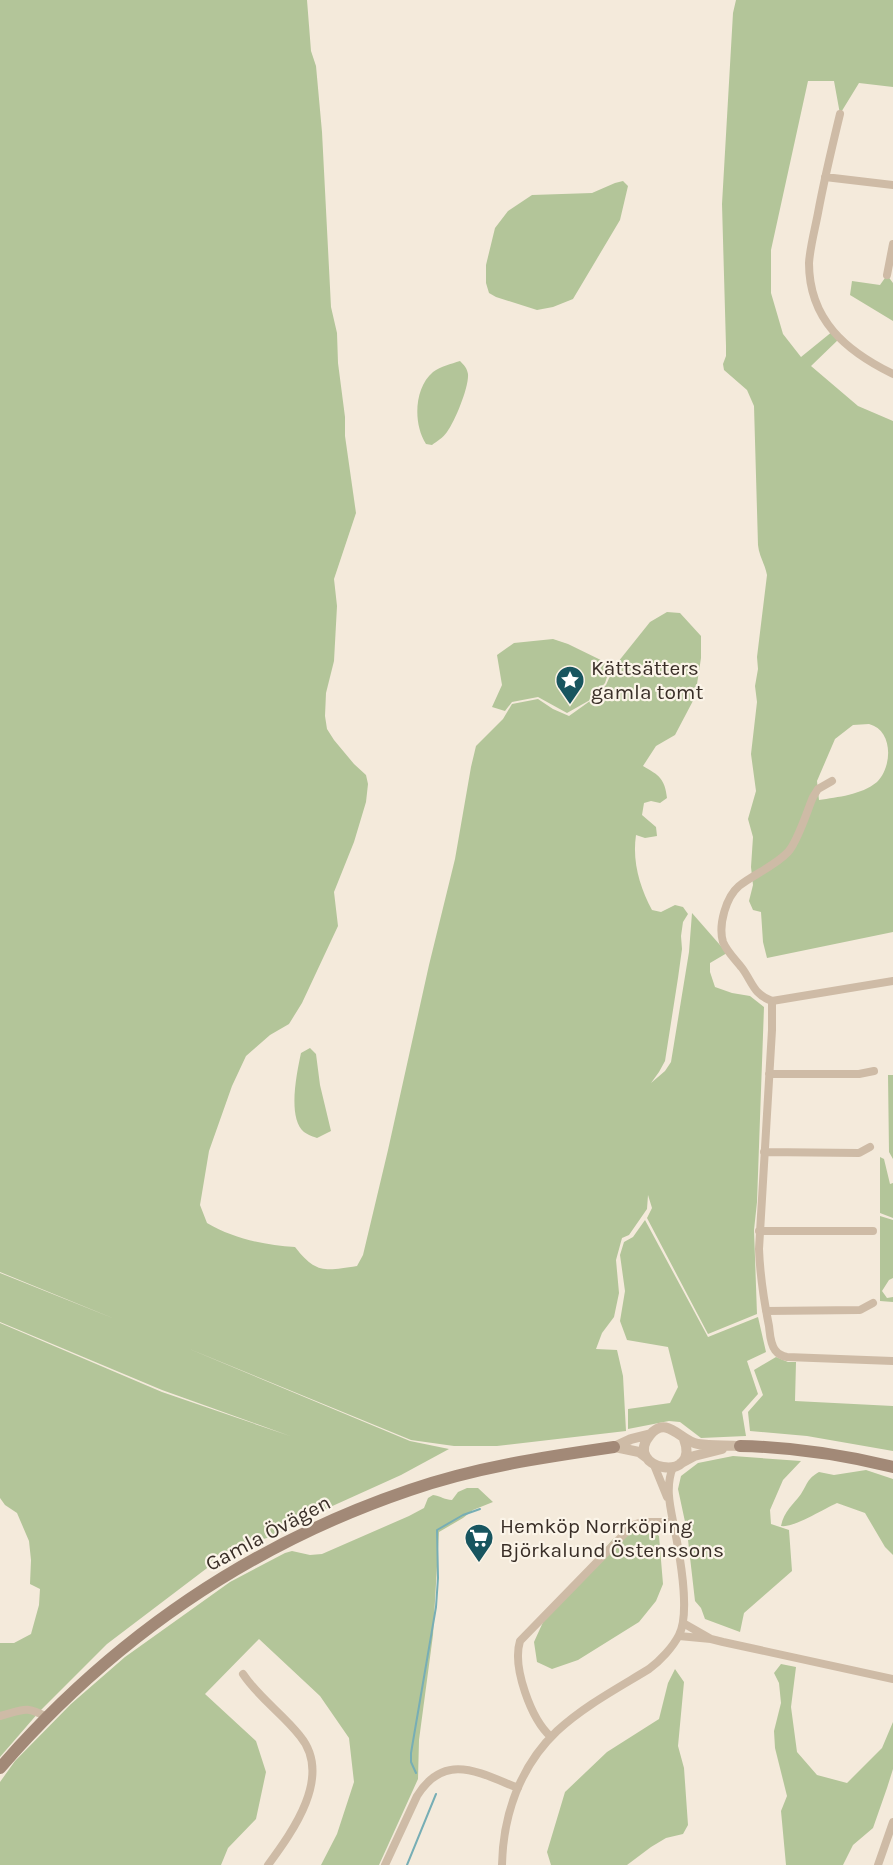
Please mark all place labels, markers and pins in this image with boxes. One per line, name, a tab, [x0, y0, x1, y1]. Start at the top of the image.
place label: Kättsätters gamla tomt	[591, 656, 704, 704]
place icon: Kättsätters gamla tomt	[554, 664, 586, 706]
place label: Hemköp Norrköping Björkalund Östenssons	[500, 1514, 724, 1562]
supermarket icon: Hemköp Norrköping Björkalund Östenssons	[463, 1522, 495, 1564]

